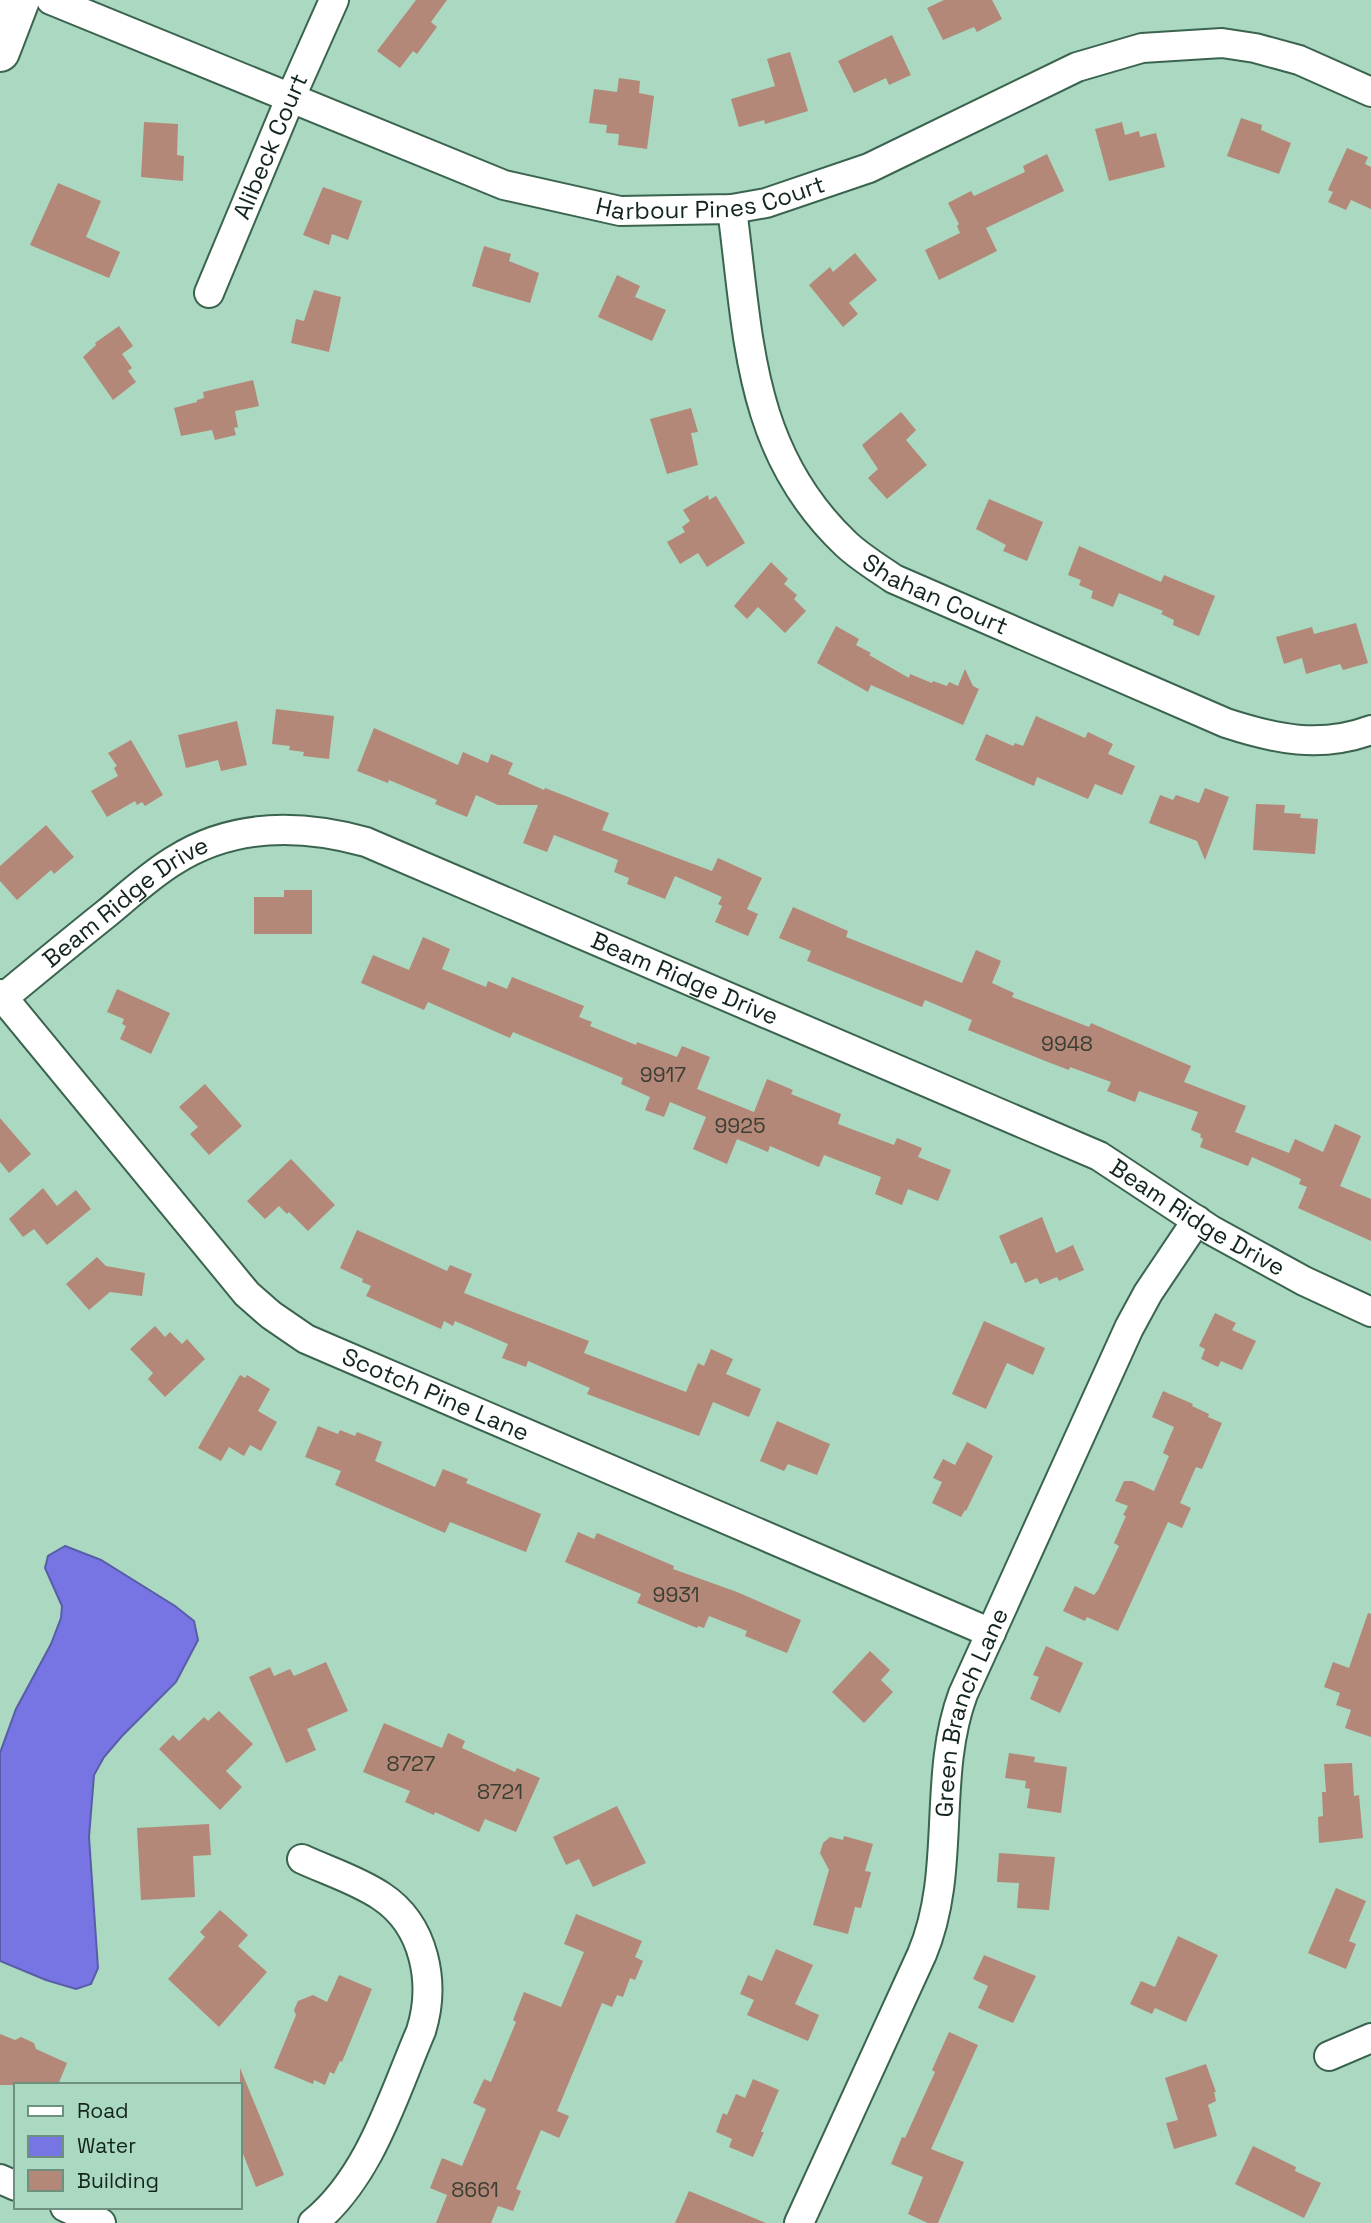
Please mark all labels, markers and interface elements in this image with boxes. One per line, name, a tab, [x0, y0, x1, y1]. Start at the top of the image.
street label: Alibeck Court	[226, 68, 314, 224]
street label: Harbour Pines Court	[593, 168, 829, 227]
street label: Shahan Court	[856, 546, 1013, 642]
street label: Beam Ridge Drive	[36, 829, 213, 974]
street label: Beam Ridge Drive	[587, 924, 783, 1032]
house number: 9948	[1041, 1030, 1093, 1057]
house number: 9917	[640, 1061, 686, 1088]
house number: 9925	[715, 1112, 765, 1139]
street label: Beam Ridge Drive	[1104, 1151, 1291, 1283]
street label: Scotch Pine Lane	[338, 1340, 534, 1448]
house number: 9931	[653, 1581, 699, 1608]
street label: Green Branch Lane	[928, 1603, 1015, 1818]
house number: 8727	[387, 1750, 436, 1777]
house number: 8721	[477, 1778, 523, 1805]
legend	[14, 2083, 242, 2209]
text: Road	[77, 2097, 129, 2124]
text: Water	[77, 2132, 136, 2159]
text: Building	[77, 2167, 159, 2194]
house number: 8661	[451, 2176, 499, 2203]

